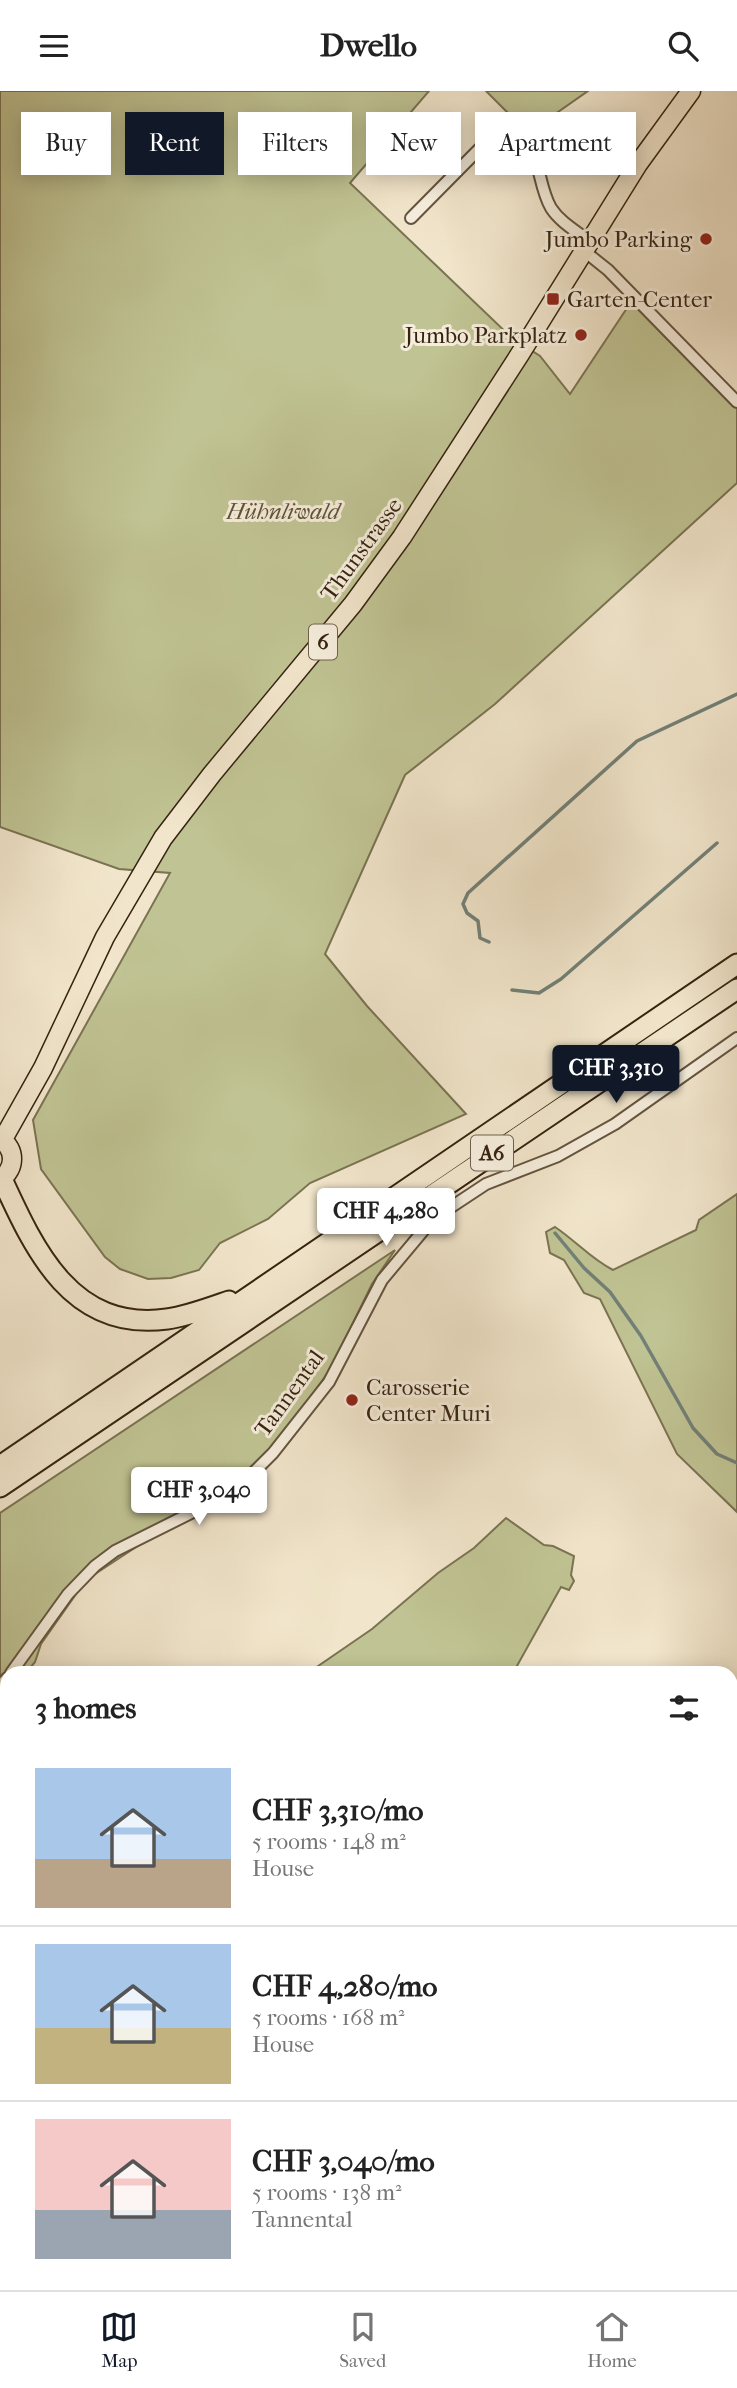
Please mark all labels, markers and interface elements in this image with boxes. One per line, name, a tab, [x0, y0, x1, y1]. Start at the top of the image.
icon: menu	[35, 27, 73, 65]
text: Dwello	[320, 27, 417, 64]
icon: search	[664, 27, 702, 65]
chip: Buy	[21, 112, 111, 175]
chip: Rent	[125, 112, 224, 175]
chip: Filters	[238, 112, 352, 175]
chip: New	[366, 112, 461, 175]
chip: Apartment	[475, 112, 636, 175]
place label: Jumbo Parking	[543, 226, 693, 253]
marker: Jumbo Parking	[698, 231, 714, 247]
place label: Garten-Center	[567, 286, 712, 313]
marker: Garten-Center	[545, 291, 561, 307]
place label: Jumbo Parkplatz	[403, 322, 567, 349]
marker: Jumbo Parkplatz	[573, 327, 589, 343]
street label: Thunstrasse	[315, 493, 408, 606]
park label: Hühnliwald	[226, 498, 343, 525]
road number: 6	[309, 625, 337, 659]
pin: CHF 3,310	[536, 1045, 696, 1105]
text: CHF 3,310	[568, 1054, 664, 1081]
road number: A6	[471, 1135, 513, 1171]
pin: CHF 4,280	[306, 1189, 466, 1248]
text: CHF 4,280	[333, 1197, 439, 1224]
street label: Tannental	[249, 1344, 330, 1442]
place label: Carosserie Center Muri	[366, 1374, 491, 1427]
marker: Carosserie Center Muri	[344, 1392, 360, 1408]
pin: CHF 3,040	[119, 1467, 279, 1527]
text: CHF 3,040	[147, 1476, 251, 1503]
icon: filters	[665, 1689, 703, 1727]
text: 3 homes	[35, 1691, 136, 1726]
text: CHF 3,310/mo	[252, 1793, 424, 1828]
icon: home	[91, 1796, 175, 1880]
text: 5 rooms · 148 m²	[252, 1828, 406, 1855]
text: House	[252, 1855, 314, 1882]
text: CHF 4,280/mo	[252, 1969, 438, 2004]
icon: home	[91, 1972, 175, 2056]
text: 5 rooms · 168 m²	[252, 2004, 405, 2031]
text: House	[252, 2031, 314, 2058]
text: CHF 3,040/mo	[252, 2144, 435, 2179]
icon: home	[91, 2147, 175, 2231]
text: 5 rooms · 138 m²	[252, 2179, 402, 2206]
text: Tannental	[252, 2206, 353, 2233]
tab: Map	[100, 2308, 138, 2372]
tab: Saved	[339, 2308, 386, 2372]
tab: Home	[587, 2308, 637, 2372]

